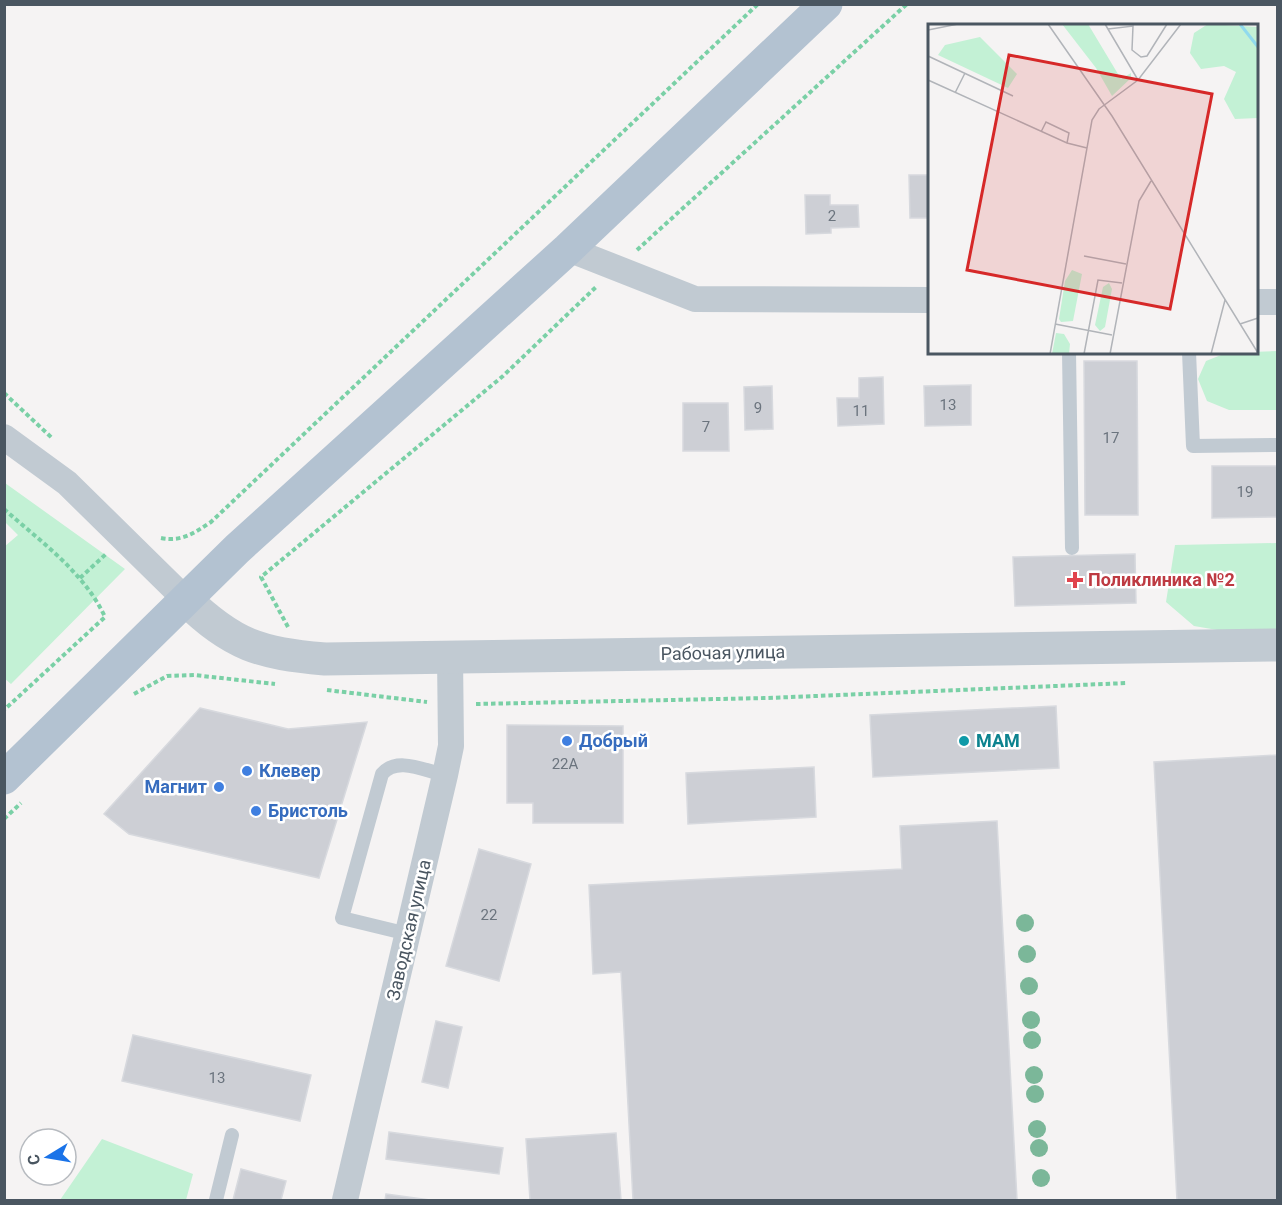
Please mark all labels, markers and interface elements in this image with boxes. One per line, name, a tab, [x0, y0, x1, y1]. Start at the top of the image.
inset map	[928, 24, 1258, 354]
house number: 2	[828, 207, 836, 225]
house number: 13	[940, 396, 956, 414]
house number: 9	[754, 399, 762, 417]
house number: 11	[853, 402, 869, 420]
house number: 7	[702, 418, 710, 436]
house number: 17	[1103, 429, 1119, 447]
house number: 19	[1237, 483, 1253, 501]
place label: Поликлиника №2	[1088, 569, 1235, 590]
marker: Поликлиника №2	[1066, 571, 1084, 589]
street label: Рабочая улица	[661, 641, 785, 664]
place label: Добрый	[579, 730, 648, 751]
place label: МАМ	[976, 730, 1020, 751]
marker: Добрый	[560, 734, 574, 748]
marker: МАМ	[957, 734, 971, 748]
house number: 22А	[552, 755, 579, 773]
place label: Клевер	[259, 760, 321, 781]
marker: Клевер	[240, 764, 254, 778]
place label: Магнит	[144, 776, 207, 797]
marker: Магнит	[212, 780, 226, 794]
place label: Бристоль	[268, 800, 348, 821]
marker: Бристоль	[249, 804, 263, 818]
street label: Заводская улица	[382, 857, 435, 1002]
house number: 22	[481, 906, 497, 924]
house number: 13	[209, 1069, 225, 1087]
north arrow	[18, 1127, 78, 1187]
text: С	[23, 1153, 44, 1167]

